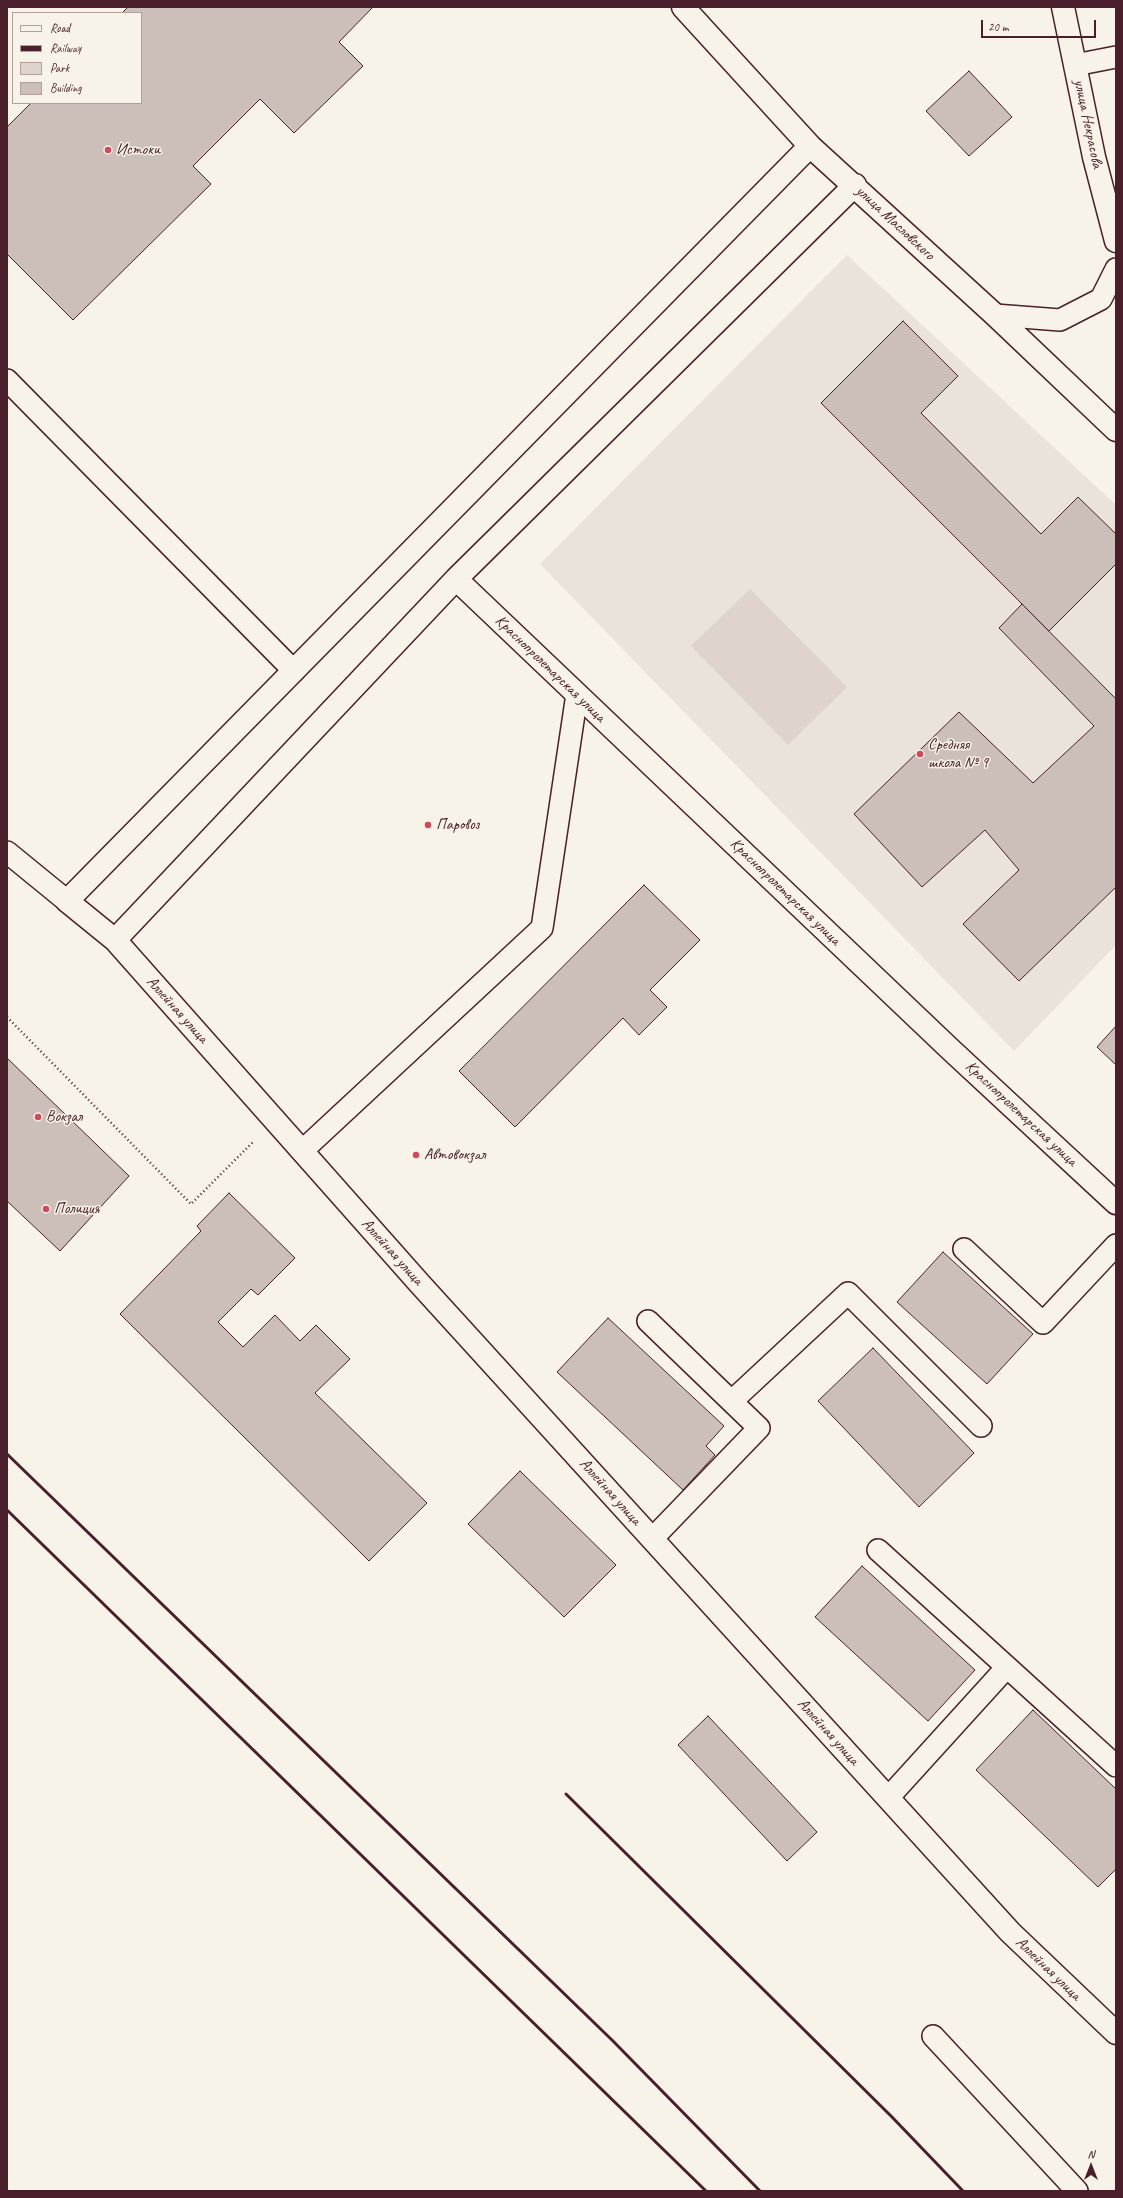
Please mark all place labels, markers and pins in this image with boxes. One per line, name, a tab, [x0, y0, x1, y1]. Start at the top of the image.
place label: Истоки	[116, 140, 160, 160]
marker: Истоки	[103, 145, 113, 155]
place label: Средняя школа № 9	[928, 735, 988, 773]
marker: Средняя школа № 9	[915, 749, 925, 759]
place label: Паровоз	[436, 815, 479, 835]
marker: Паровоз	[423, 820, 433, 830]
place label: Вокзал	[46, 1107, 82, 1127]
marker: Вокзал	[33, 1112, 43, 1122]
place label: Автовокзал	[424, 1145, 485, 1165]
marker: Автовокзал	[411, 1150, 421, 1160]
place label: Полиция	[54, 1199, 99, 1219]
marker: Полиция	[41, 1204, 51, 1214]

